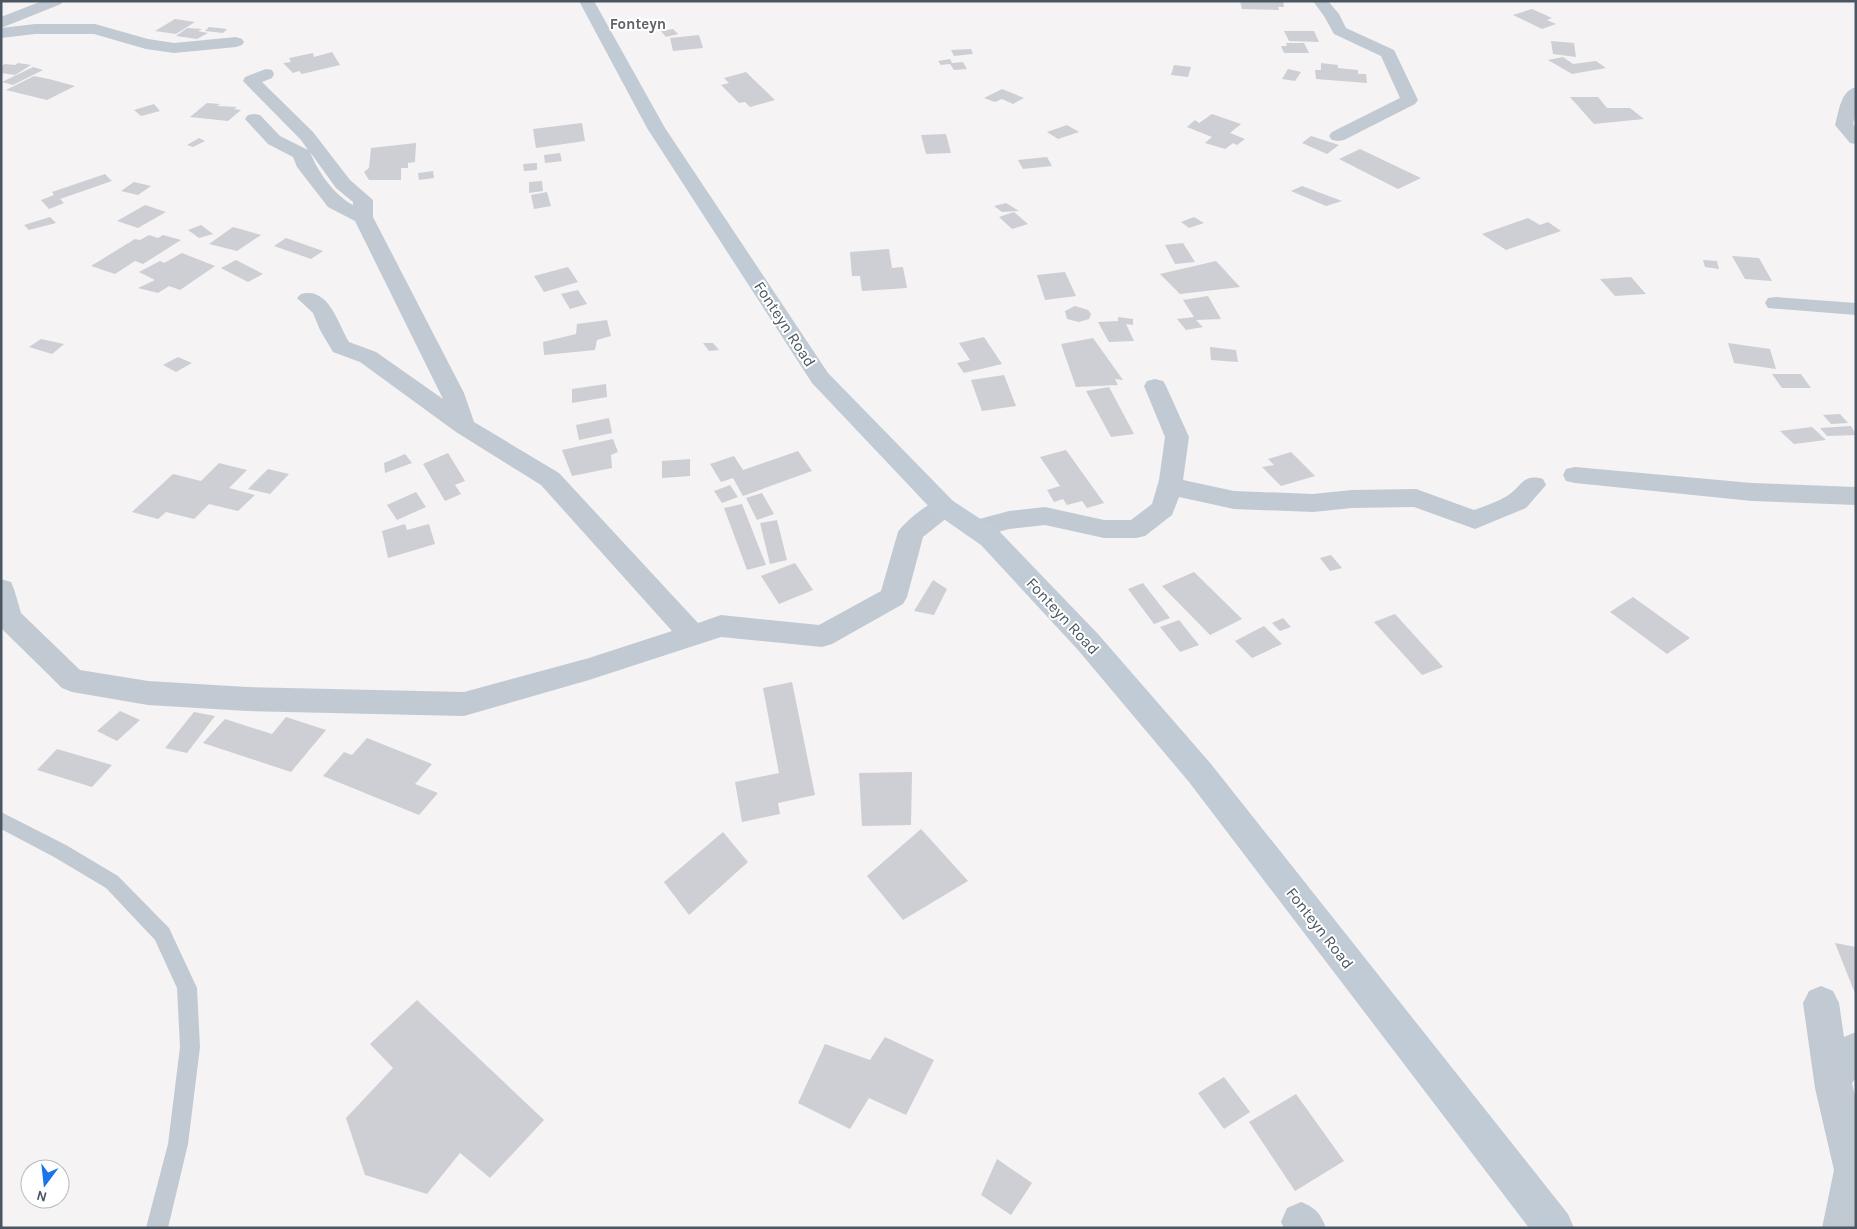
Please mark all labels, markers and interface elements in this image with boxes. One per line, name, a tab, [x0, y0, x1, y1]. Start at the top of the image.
district label: Fonteyn	[610, 15, 666, 33]
street label: Fonteyn Road	[750, 278, 820, 370]
street label: Fonteyn Road	[1023, 574, 1103, 658]
street label: Fonteyn Road	[1282, 883, 1358, 973]
north arrow	[20, 1159, 70, 1209]
text: N	[35, 1187, 49, 1206]

